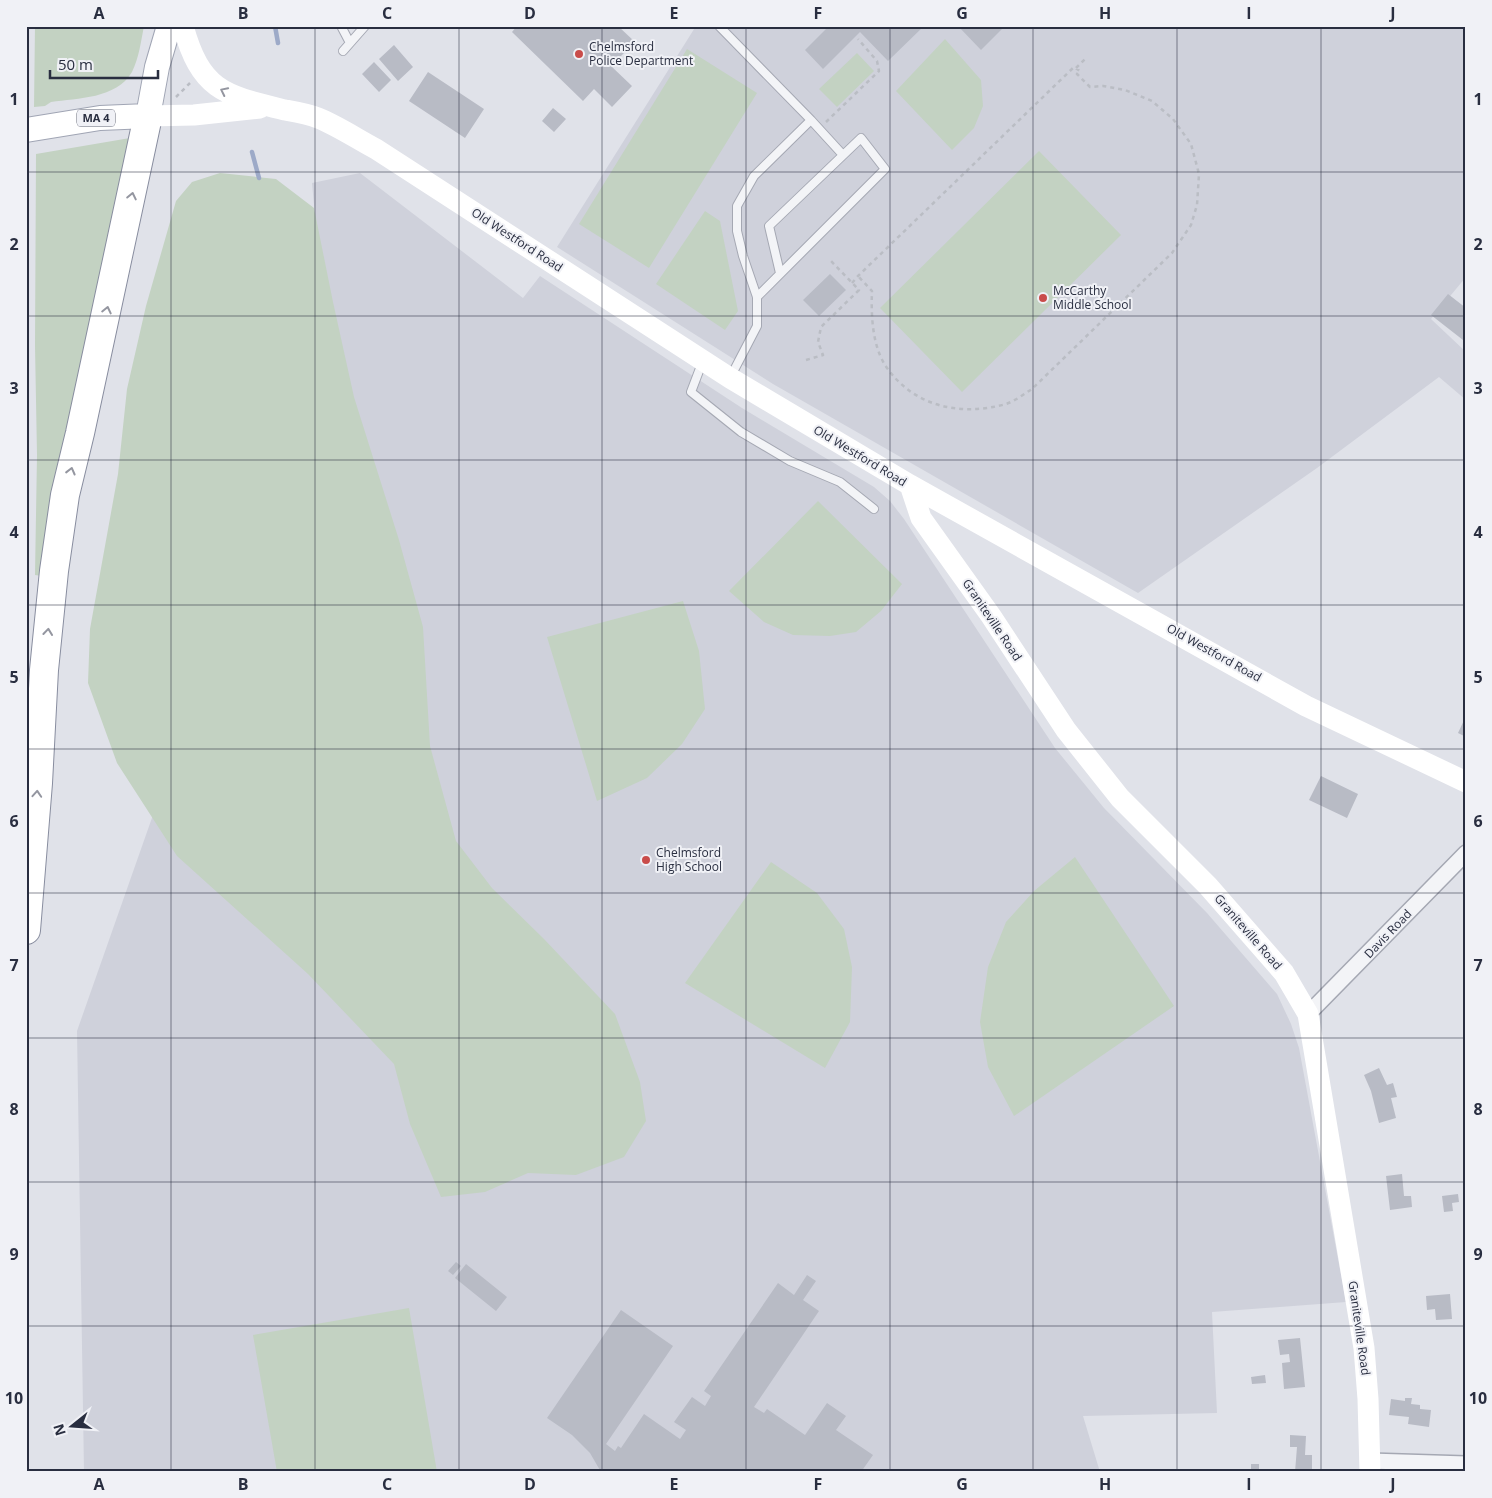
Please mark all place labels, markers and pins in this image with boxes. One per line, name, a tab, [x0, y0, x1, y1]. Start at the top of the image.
place label: Chelmsford Police Department	[589, 38, 693, 69]
marker: Chelmsford Police Department	[573, 48, 585, 60]
place label: McCarthy Middle School	[1053, 282, 1132, 313]
marker: McCarthy Middle School	[1037, 292, 1049, 304]
place label: Chelmsford High School	[656, 844, 722, 875]
marker: Chelmsford High School	[640, 854, 652, 866]

